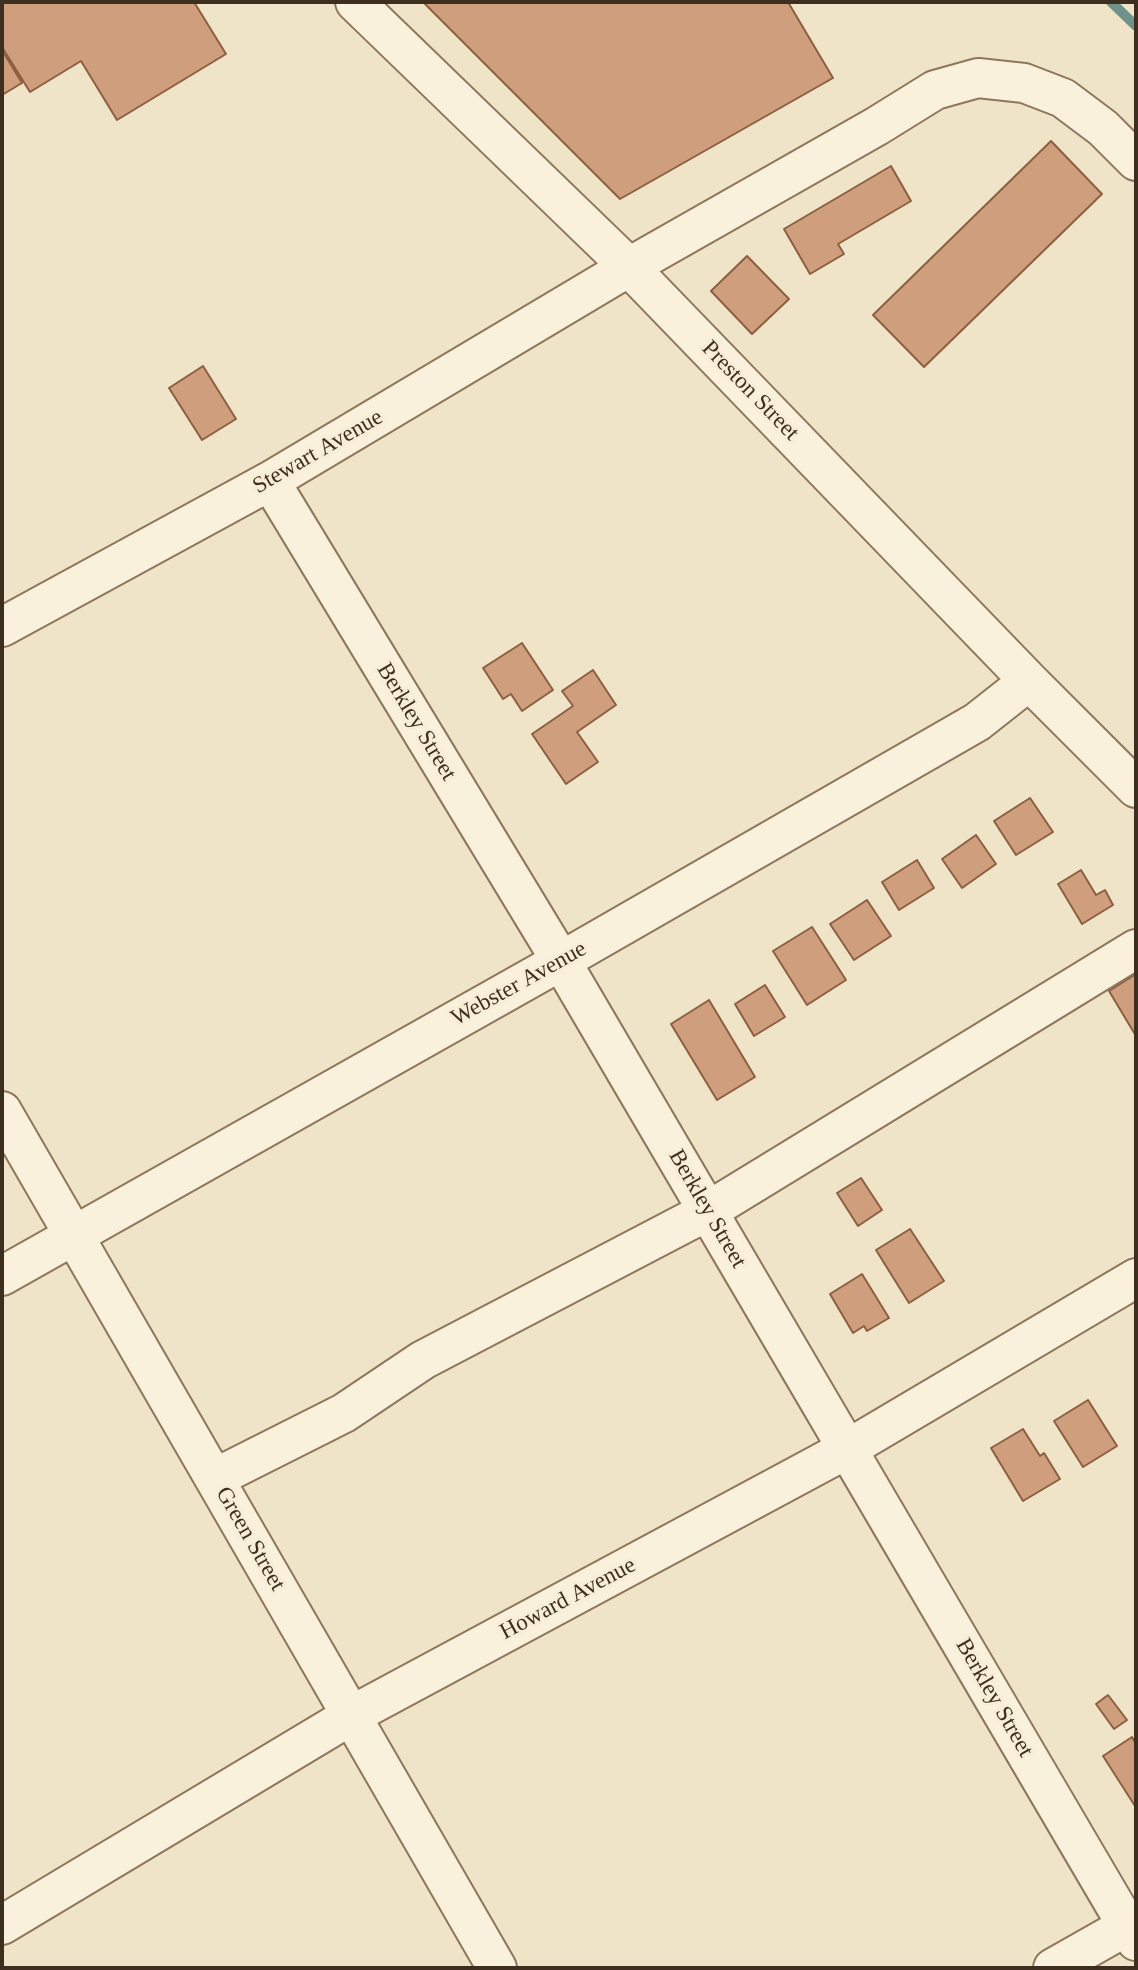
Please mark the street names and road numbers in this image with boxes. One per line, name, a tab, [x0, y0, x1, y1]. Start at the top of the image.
street label: Preston Street	[695, 335, 805, 447]
street label: Stewart Avenue	[248, 404, 388, 500]
street label: Berkley Street	[370, 658, 462, 786]
street label: Webster Avenue	[447, 935, 591, 1033]
street label: Berkley Street	[662, 1145, 752, 1273]
street label: Green Street	[209, 1482, 291, 1596]
street label: Howard Avenue	[495, 1552, 641, 1646]
street label: Berkley Street	[949, 1634, 1039, 1762]

